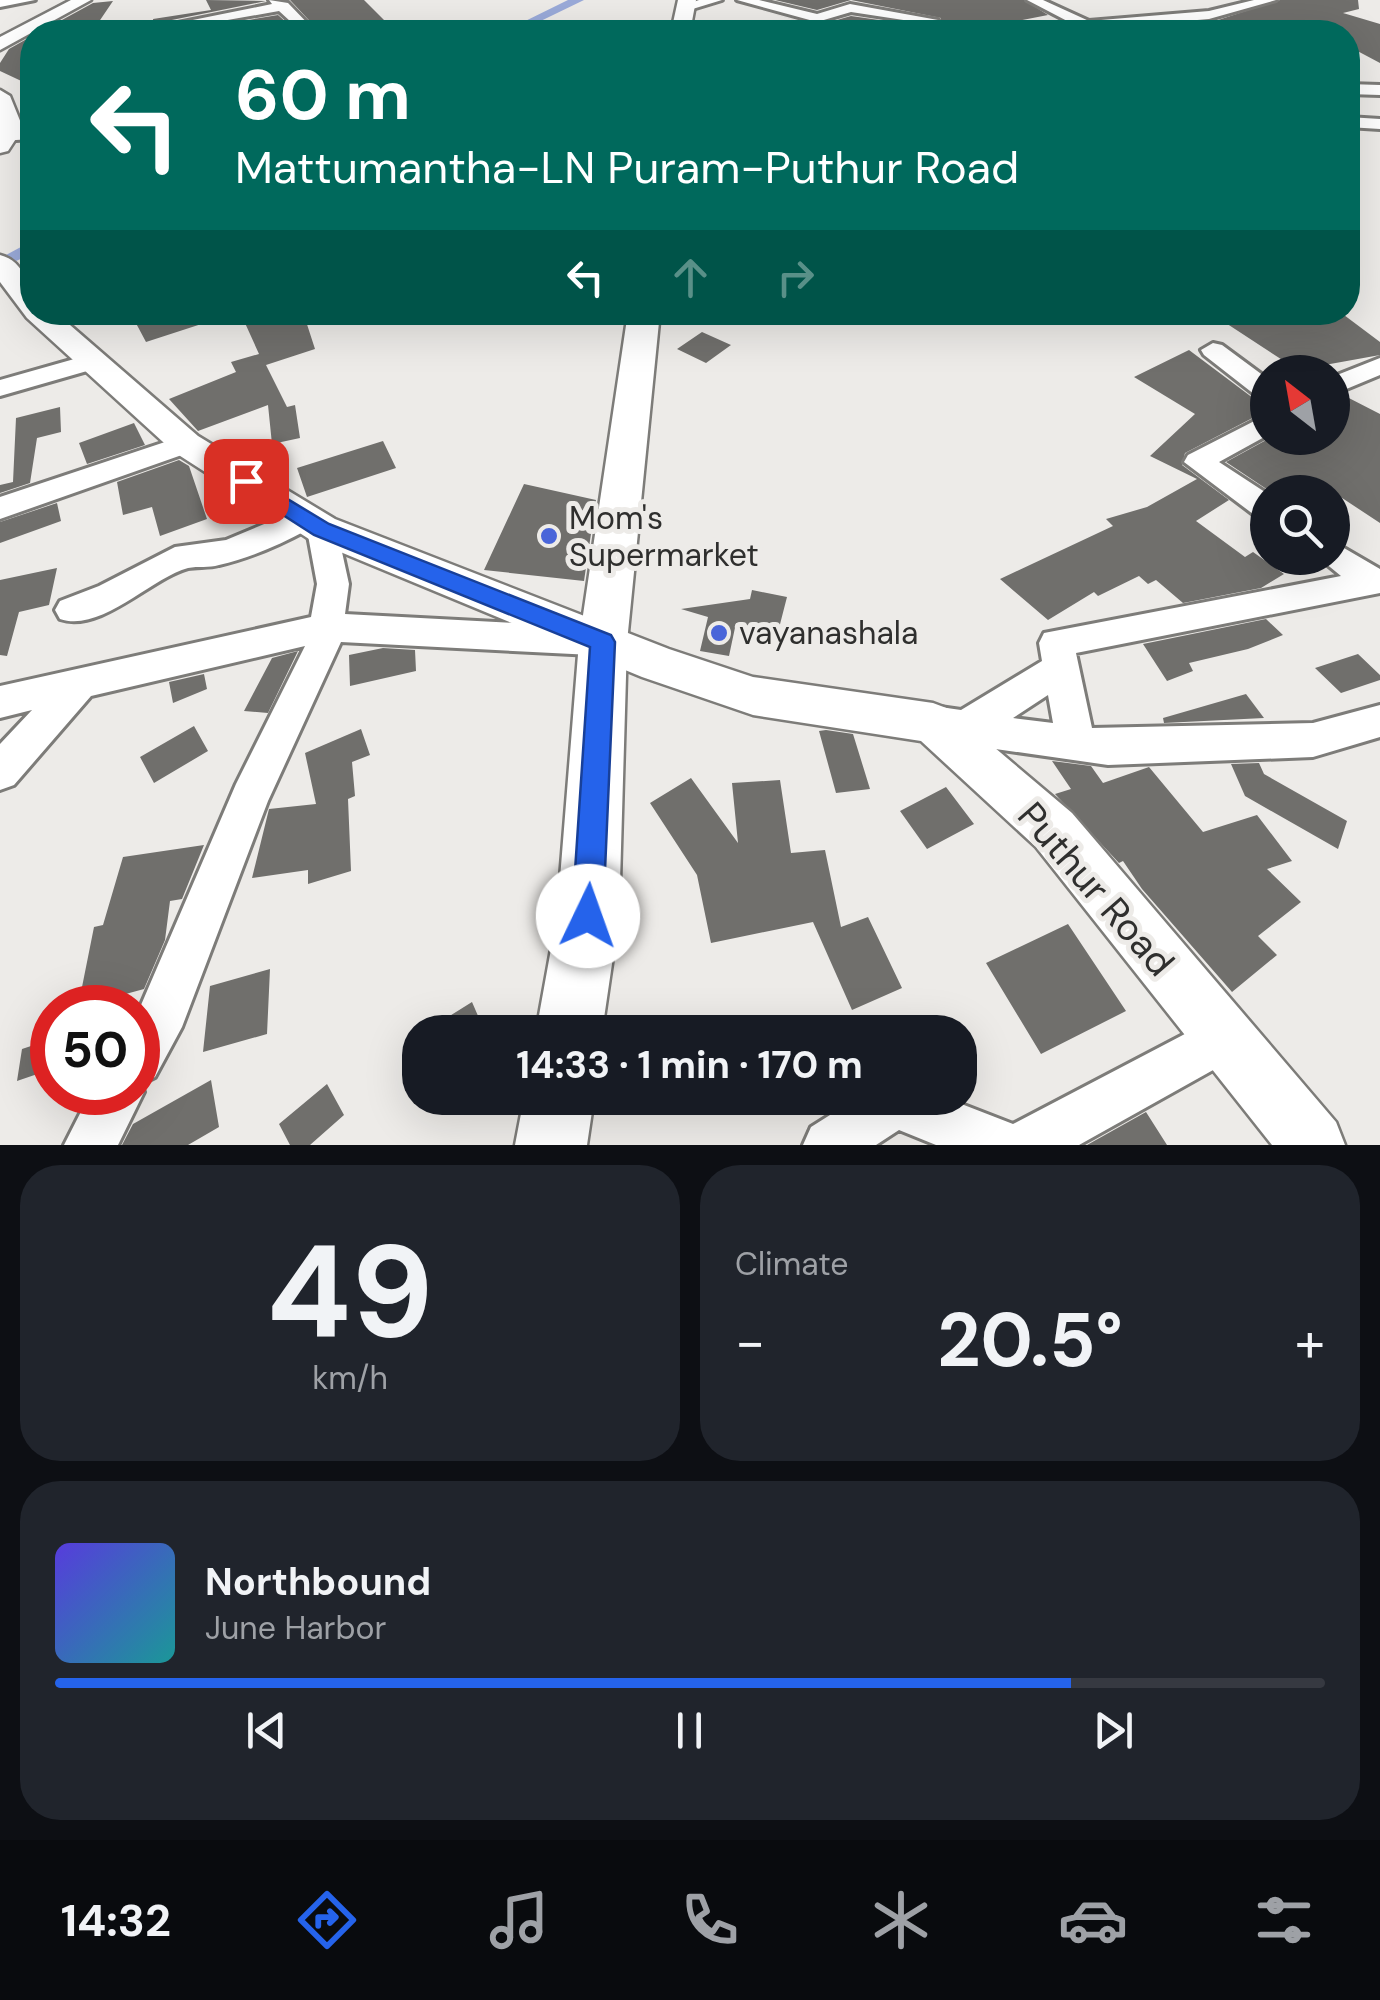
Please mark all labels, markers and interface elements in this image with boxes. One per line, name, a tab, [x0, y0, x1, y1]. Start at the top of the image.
text: 60 m	[235, 50, 411, 141]
icon: left	[70, 60, 200, 190]
text: Mattumantha-LN Puram-Puthur Road	[235, 138, 1019, 197]
icon: left	[558, 250, 613, 305]
icon: ahead	[663, 250, 718, 305]
icon: right	[768, 250, 823, 305]
north arrow	[1250, 355, 1350, 455]
map controls	[1250, 355, 1350, 575]
pin	[204, 439, 289, 524]
icon: arrive	[219, 454, 274, 509]
button: search	[1250, 475, 1350, 575]
place label: Mom's Supermarket	[569, 497, 759, 576]
marker: Mom's Supermarket	[538, 525, 560, 547]
place label: vayanashala	[739, 612, 918, 654]
marker: vayanashala	[708, 622, 730, 644]
street label: Puthur Road	[1007, 791, 1185, 987]
position arrow	[536, 864, 640, 968]
speed limit sign: 50	[30, 985, 160, 1115]
text: 14:33 · 1 min · 170 m	[516, 1040, 863, 1090]
text: 49	[266, 1207, 434, 1376]
text: Climate	[735, 1243, 849, 1285]
text: 20.5°	[937, 1292, 1123, 1389]
text: −	[735, 1306, 765, 1378]
text: +	[1295, 1306, 1325, 1378]
text: km/h	[312, 1357, 388, 1399]
text: Northbound	[205, 1557, 431, 1607]
text: June Harbor	[205, 1607, 386, 1649]
icon: previous	[239, 1703, 294, 1758]
icon: pause	[662, 1703, 717, 1758]
icon: next	[1086, 1703, 1141, 1758]
icon: directions	[292, 1885, 362, 1955]
icon: music	[484, 1885, 554, 1955]
icon: phone	[675, 1885, 745, 1955]
icon: climate	[866, 1885, 936, 1955]
icon: car	[1058, 1885, 1128, 1955]
icon: filters	[1249, 1885, 1319, 1955]
text: 14:32	[61, 1891, 171, 1950]

